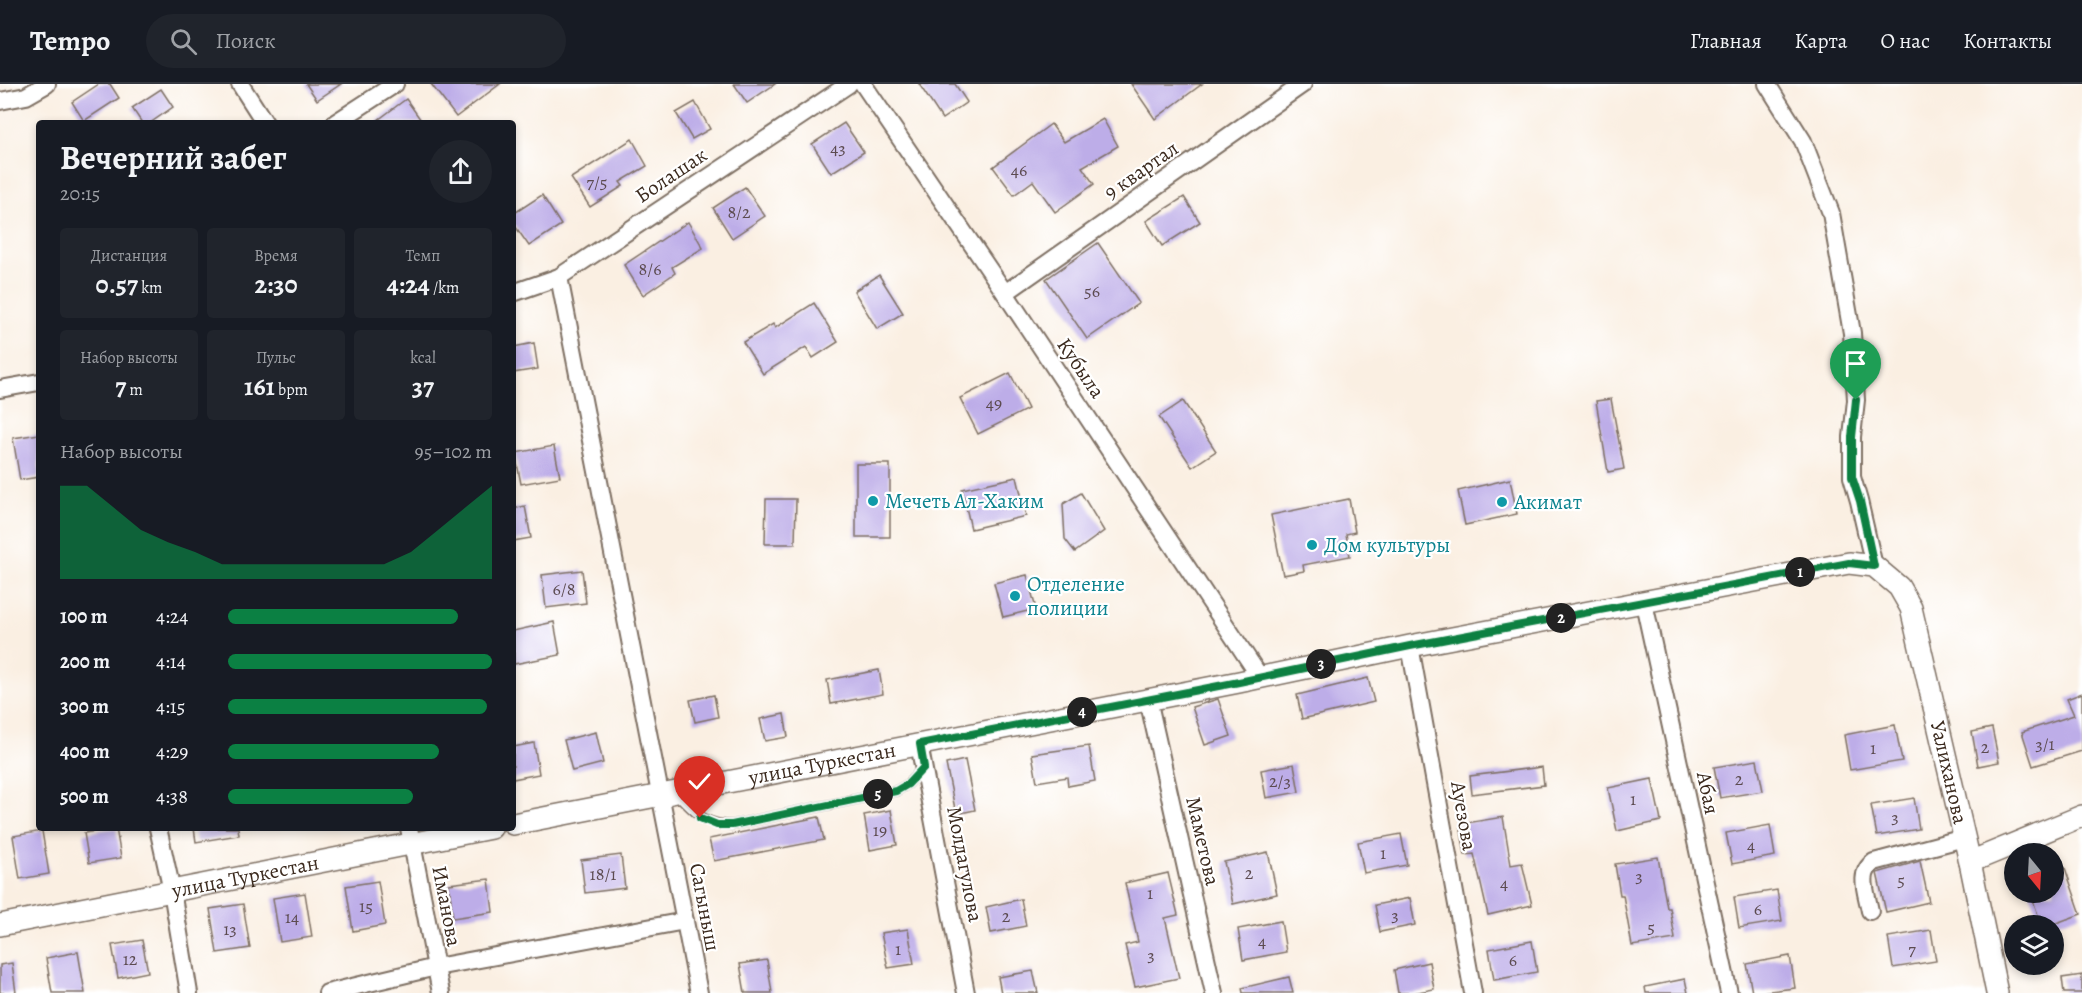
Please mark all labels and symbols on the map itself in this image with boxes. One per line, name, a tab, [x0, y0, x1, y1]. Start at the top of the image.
street label: 9 квартал	[1098, 134, 1184, 206]
house number: 43	[830, 136, 846, 160]
street label: Болашак	[630, 141, 712, 209]
house number: 46	[1011, 158, 1027, 182]
house number: 7/5	[586, 170, 608, 194]
house number: 8/2	[727, 200, 751, 224]
house number: 8/6	[639, 257, 661, 281]
house number: 56	[1084, 279, 1100, 303]
street label: Кубыла	[1051, 332, 1112, 404]
pin	[1830, 338, 1881, 400]
house number: 49	[986, 391, 1002, 415]
place label: Мечеть Ал-Хаким	[885, 487, 1044, 515]
place label: Акимат	[1513, 488, 1582, 516]
marker: Мечеть Ал-Хаким	[866, 494, 880, 508]
marker: Акимат	[1495, 495, 1509, 509]
place label: Дом культуры	[1324, 531, 1450, 559]
marker: Дом культуры	[1305, 538, 1319, 552]
pin: 1	[1785, 557, 1815, 587]
place label: Отделение полиции	[1027, 570, 1125, 622]
house number: 6/8	[553, 577, 575, 601]
marker: Отделение полиции	[1008, 589, 1022, 603]
pin: 2	[1546, 603, 1576, 633]
pin: 3	[1306, 649, 1336, 679]
pin: 4	[1067, 697, 1097, 727]
street label: Уалиханова	[1924, 718, 1975, 827]
house number: 3/1	[2035, 732, 2055, 756]
street label: улица Туркестан	[745, 735, 898, 792]
house number: 2	[1981, 735, 1990, 759]
house number: 1	[1870, 736, 1876, 760]
pin	[674, 756, 725, 818]
house number: 2	[1735, 767, 1744, 791]
street label: Абая	[1690, 768, 1726, 817]
house number: 2/3	[1269, 769, 1291, 793]
street label: Ауезова	[1444, 778, 1484, 853]
pin: 5	[863, 779, 893, 809]
house number: 1	[1630, 787, 1636, 811]
street label: Маметова	[1179, 794, 1227, 889]
street label: Молдагулова	[940, 804, 990, 925]
house number: 3	[1891, 805, 1899, 829]
house number: 19	[873, 818, 887, 842]
house number: 4	[1747, 833, 1755, 857]
house number: 1	[1380, 841, 1386, 865]
north arrow	[2004, 843, 2064, 903]
street label: улица Туркестан	[168, 848, 321, 905]
street label: Сагыныш	[683, 861, 727, 953]
house number: 2	[1245, 861, 1254, 885]
house number: 18/1	[590, 862, 616, 886]
street label: Иманова	[425, 863, 469, 949]
house number: 3	[1635, 864, 1643, 888]
house number: 5	[1897, 868, 1905, 892]
house number: 4	[1500, 871, 1508, 895]
house number: 1	[1147, 881, 1153, 905]
house number: 15	[359, 894, 373, 918]
house number: 6	[1754, 897, 1762, 921]
house number: 3	[1391, 903, 1399, 927]
house number: 2	[1002, 904, 1011, 928]
house number: 14	[285, 905, 299, 929]
house number: 5	[1647, 915, 1655, 939]
house number: 13	[223, 917, 237, 941]
house number: 4	[1258, 929, 1266, 953]
house number: 1	[895, 937, 901, 961]
house number: 7	[1908, 937, 1916, 961]
house number: 3	[1147, 943, 1155, 967]
house number: 12	[123, 947, 138, 971]
house number: 6	[1509, 948, 1517, 972]

